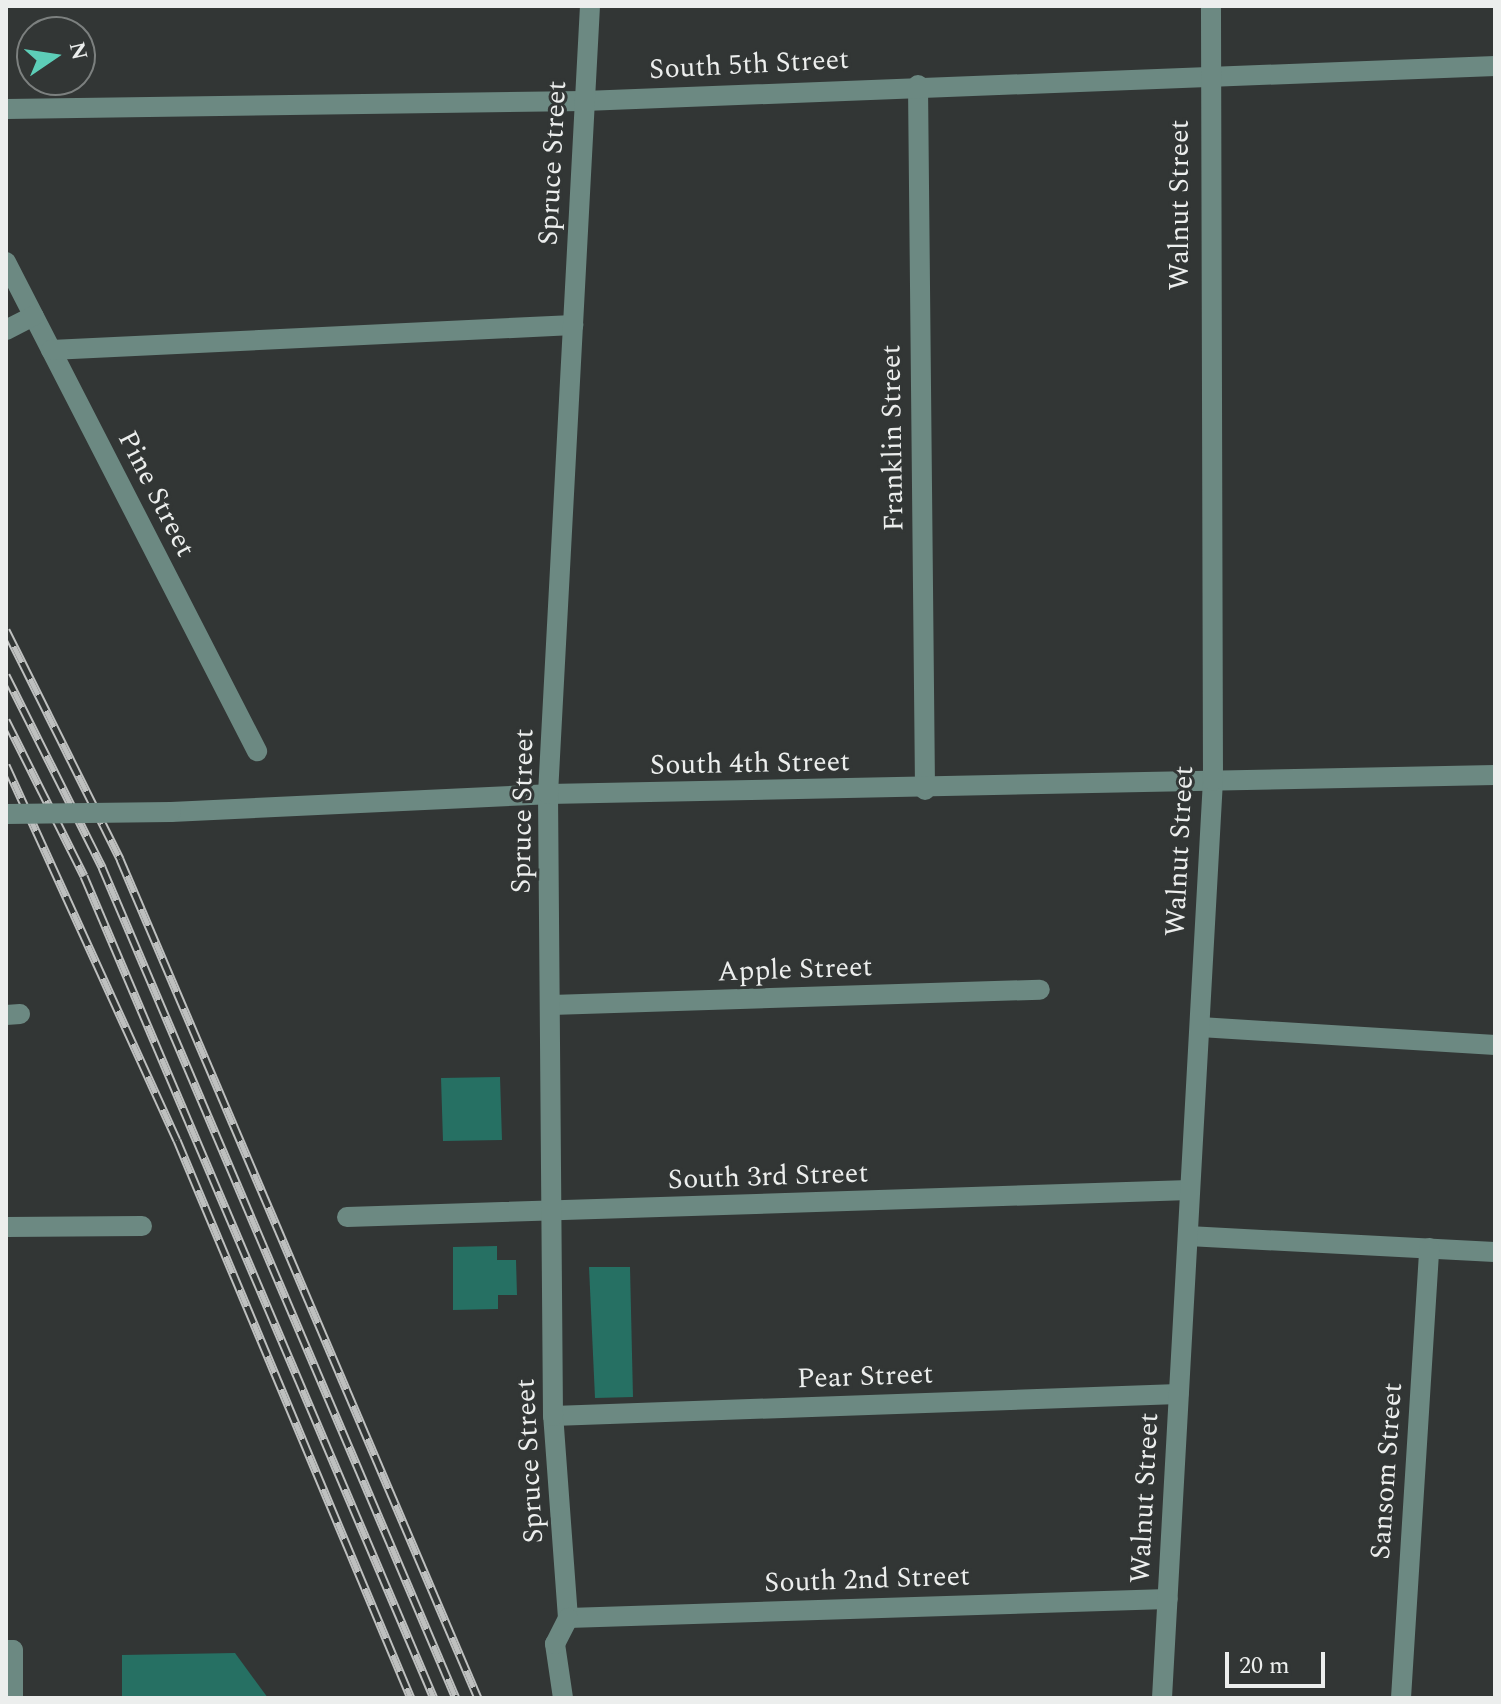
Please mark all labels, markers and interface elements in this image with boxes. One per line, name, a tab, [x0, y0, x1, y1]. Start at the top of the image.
north arrow	[16, 16, 96, 96]
text: N	[60, 38, 96, 63]
street label: South 5th Street	[648, 43, 850, 87]
street label: Spruce Street	[532, 80, 574, 246]
street label: Walnut Street	[1163, 119, 1197, 291]
street label: Franklin Street	[875, 344, 911, 532]
street label: Pine Street	[110, 425, 202, 563]
street label: Spruce Street	[505, 728, 541, 894]
street label: South 4th Street	[650, 745, 850, 783]
street label: Walnut Street	[1159, 765, 1201, 937]
street label: Apple Street	[717, 951, 873, 989]
street label: South 3rd Street	[667, 1157, 869, 1197]
street label: Pear Street	[796, 1358, 934, 1396]
street label: Spruce Street	[509, 1378, 551, 1544]
street label: Sansom Street	[1364, 1381, 1410, 1561]
street label: Walnut Street	[1124, 1412, 1166, 1584]
street label: South 2nd Street	[764, 1560, 970, 1600]
scale bar	[1229, 1636, 1329, 1686]
text: 20 m	[1239, 1648, 1290, 1684]

